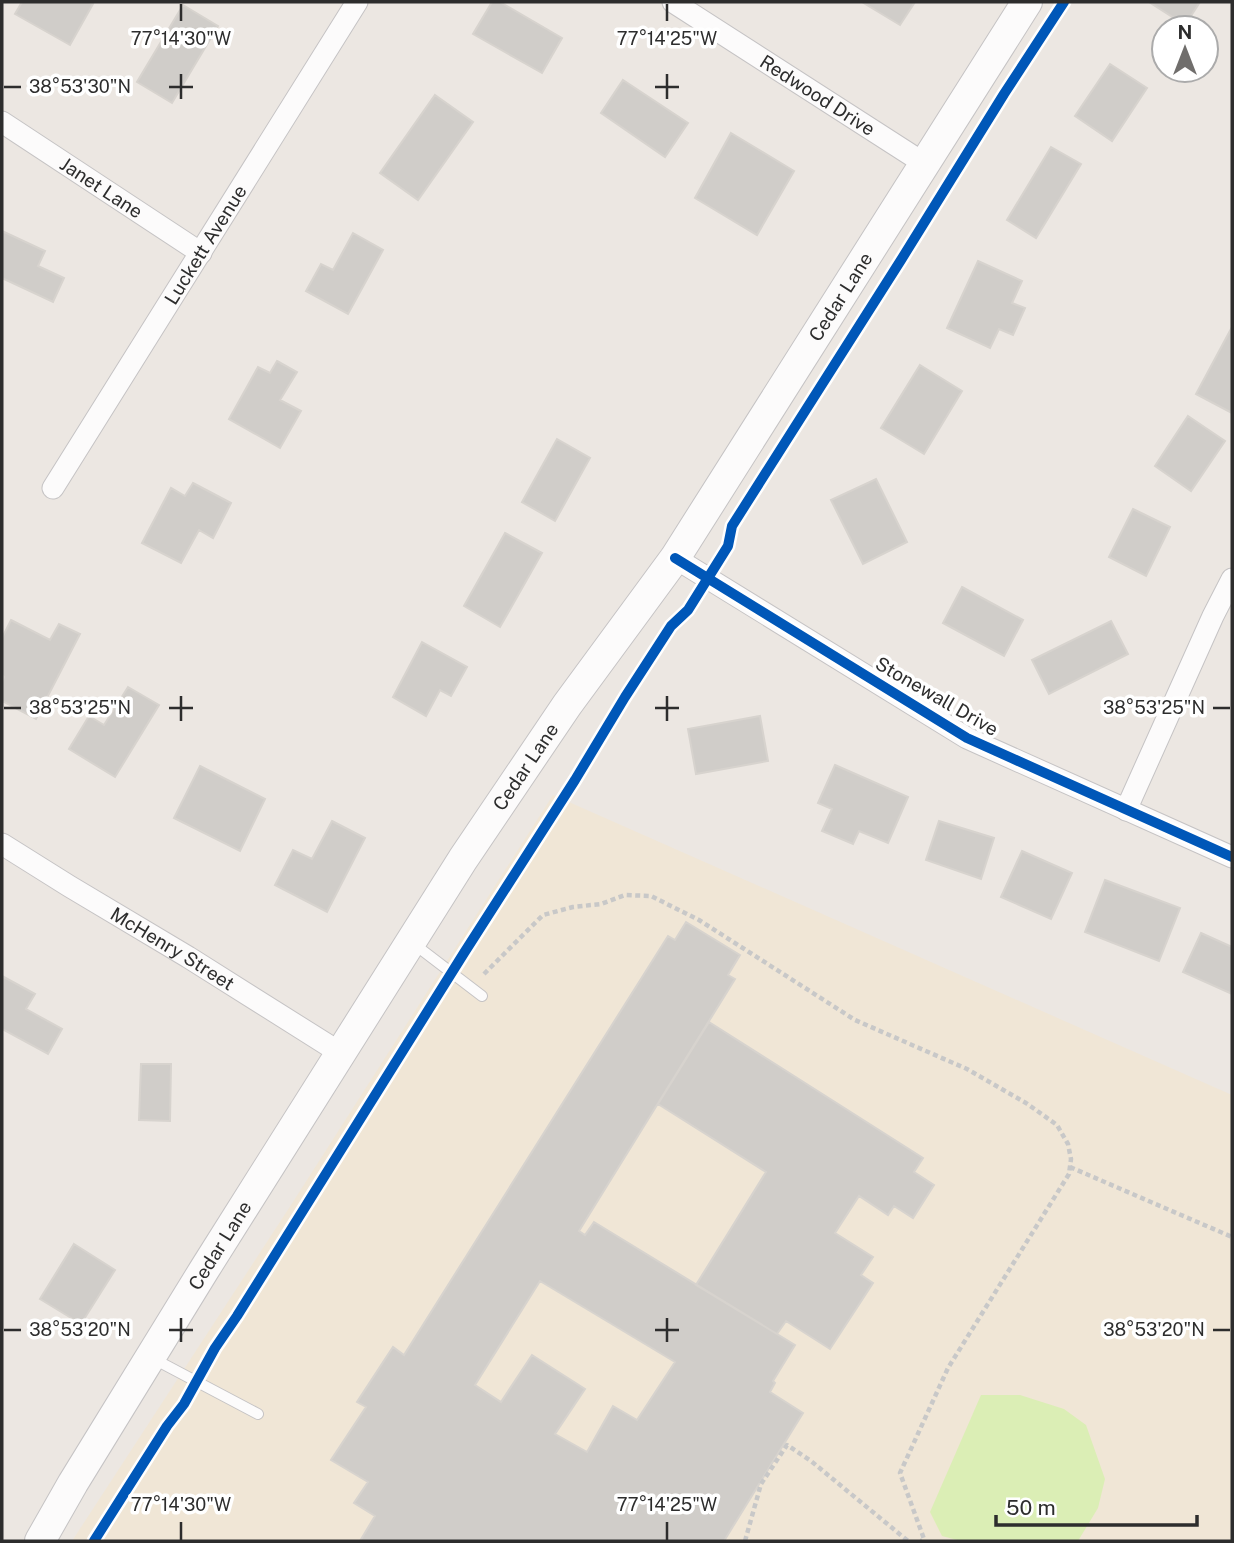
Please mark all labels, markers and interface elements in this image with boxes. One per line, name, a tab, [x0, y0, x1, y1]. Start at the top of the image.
north arrow	[1150, 14, 1220, 84]
text: N	[1178, 21, 1192, 43]
text: 77°14'30"W	[131, 28, 231, 49]
text: 77°14'25"W	[617, 28, 717, 49]
street label: Redwood Drive	[756, 50, 879, 140]
text: 38°53'30"N	[29, 76, 131, 97]
street label: Janet Lane	[56, 152, 147, 223]
street label: Luckett Avenue	[160, 181, 251, 308]
street label: Cedar Lane	[804, 248, 877, 345]
street label: Stonewall Drive	[872, 652, 1002, 740]
text: 38°53'25"N	[29, 697, 131, 718]
text: 38°53'25"N	[1103, 697, 1205, 718]
street label: Cedar Lane	[488, 719, 563, 815]
street label: McHenry Street	[107, 902, 239, 994]
street label: Cedar Lane	[184, 1197, 256, 1294]
text: 38°53'20"N	[29, 1319, 131, 1340]
text: 38°53'20"N	[1103, 1319, 1205, 1340]
scale bar	[996, 1484, 1197, 1528]
text: 77°14'30"W	[131, 1494, 231, 1515]
text: 77°14'25"W	[617, 1494, 717, 1515]
text: 50 m	[1006, 1495, 1056, 1520]

